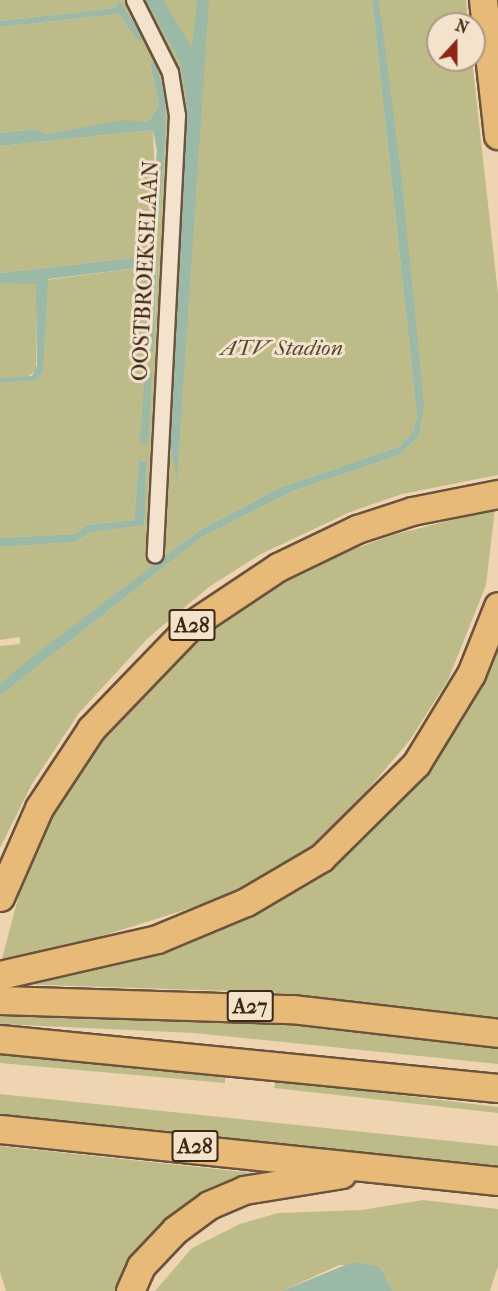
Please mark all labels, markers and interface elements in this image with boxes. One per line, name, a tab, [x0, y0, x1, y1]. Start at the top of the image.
north arrow	[426, 12, 486, 72]
text: N	[453, 16, 471, 38]
street label: OOSTBROEKSELAAN	[127, 160, 165, 382]
park label: ATV Stadion	[221, 336, 343, 362]
road number: A28	[168, 607, 216, 643]
road number: A27	[226, 988, 274, 1024]
road number: A28	[171, 1128, 219, 1164]

